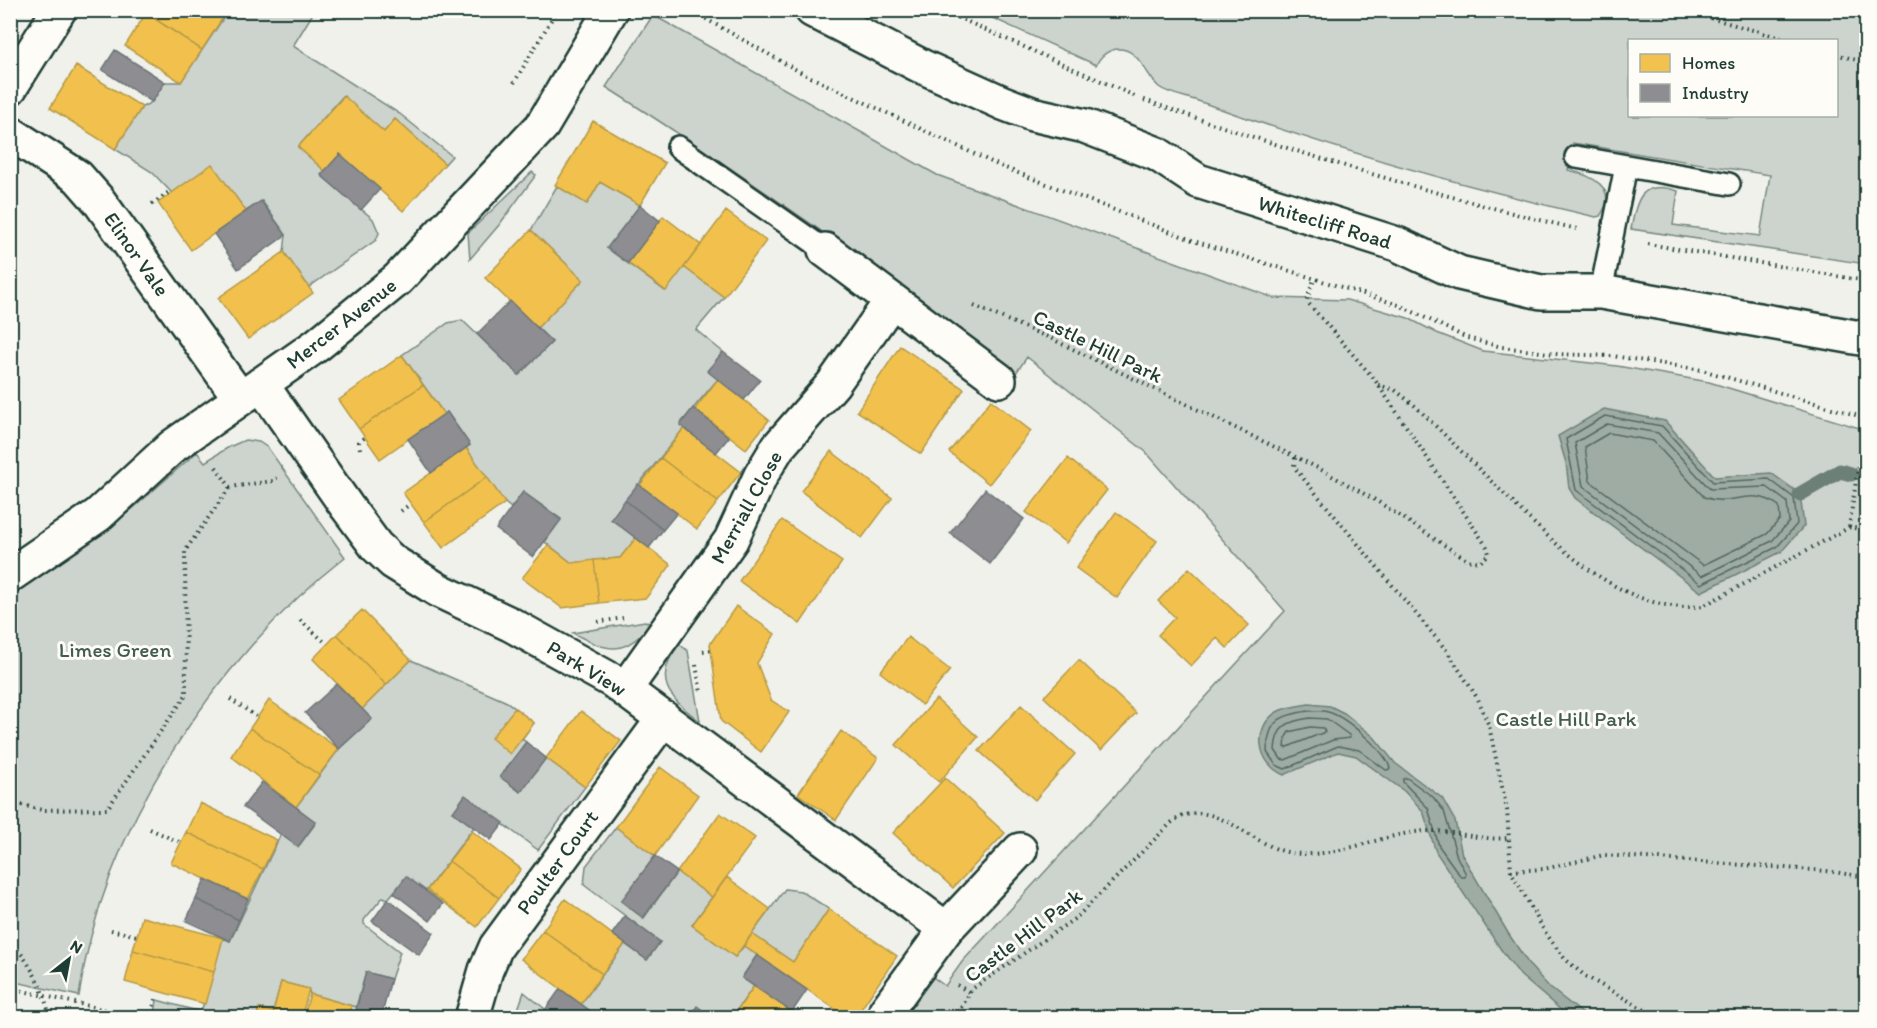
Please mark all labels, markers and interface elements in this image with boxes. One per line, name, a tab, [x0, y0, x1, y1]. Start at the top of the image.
legend	[1628, 39, 1838, 117]
text: Homes	[1682, 52, 1735, 74]
text: Industry	[1682, 82, 1749, 104]
street label: Whitecliff Road	[1255, 190, 1395, 254]
street label: Elinor Vale	[99, 207, 175, 301]
street label: Mercer Avenue	[281, 272, 401, 374]
street label: Castle Hill Park	[1029, 304, 1167, 388]
street label: Merriall Close	[705, 446, 787, 568]
street label: Park View	[543, 635, 631, 701]
park label: Limes Green	[59, 637, 171, 662]
park label: Castle Hill Park	[1496, 706, 1637, 731]
street label: Poulter Court	[511, 805, 603, 919]
street label: Castle Hill Park	[959, 883, 1087, 987]
north arrow	[39, 929, 99, 989]
text: N	[67, 936, 86, 957]

